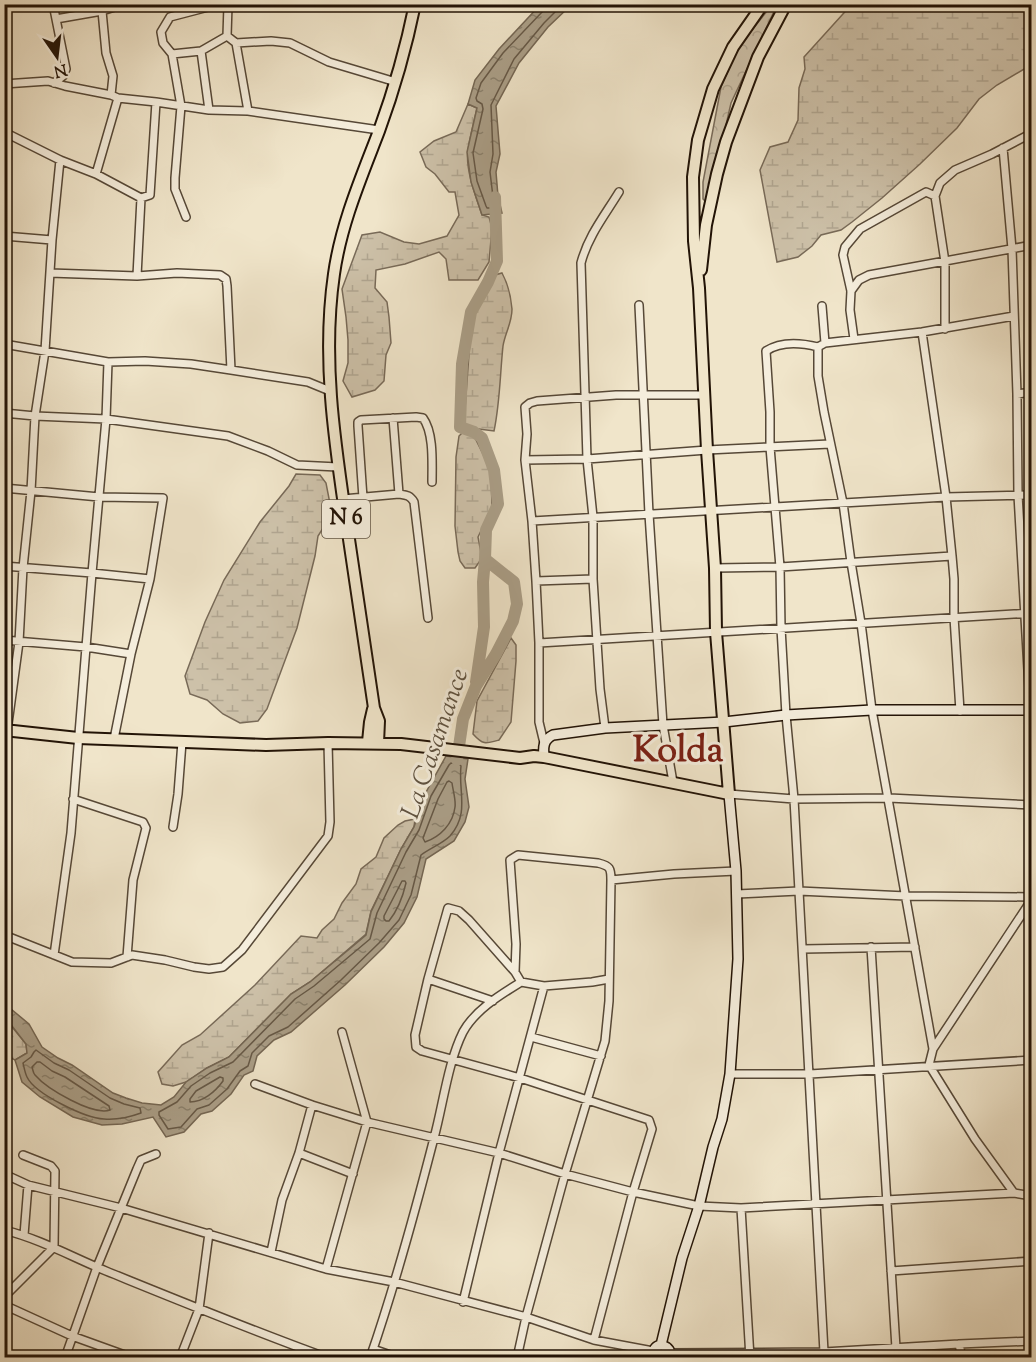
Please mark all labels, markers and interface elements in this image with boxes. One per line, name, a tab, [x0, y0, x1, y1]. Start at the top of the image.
north arrow	[27, 27, 87, 87]
text: N	[51, 56, 69, 82]
road number: N 6	[322, 500, 370, 538]
water label: La Casamance	[393, 664, 479, 824]
district label: Kolda	[633, 726, 724, 778]

